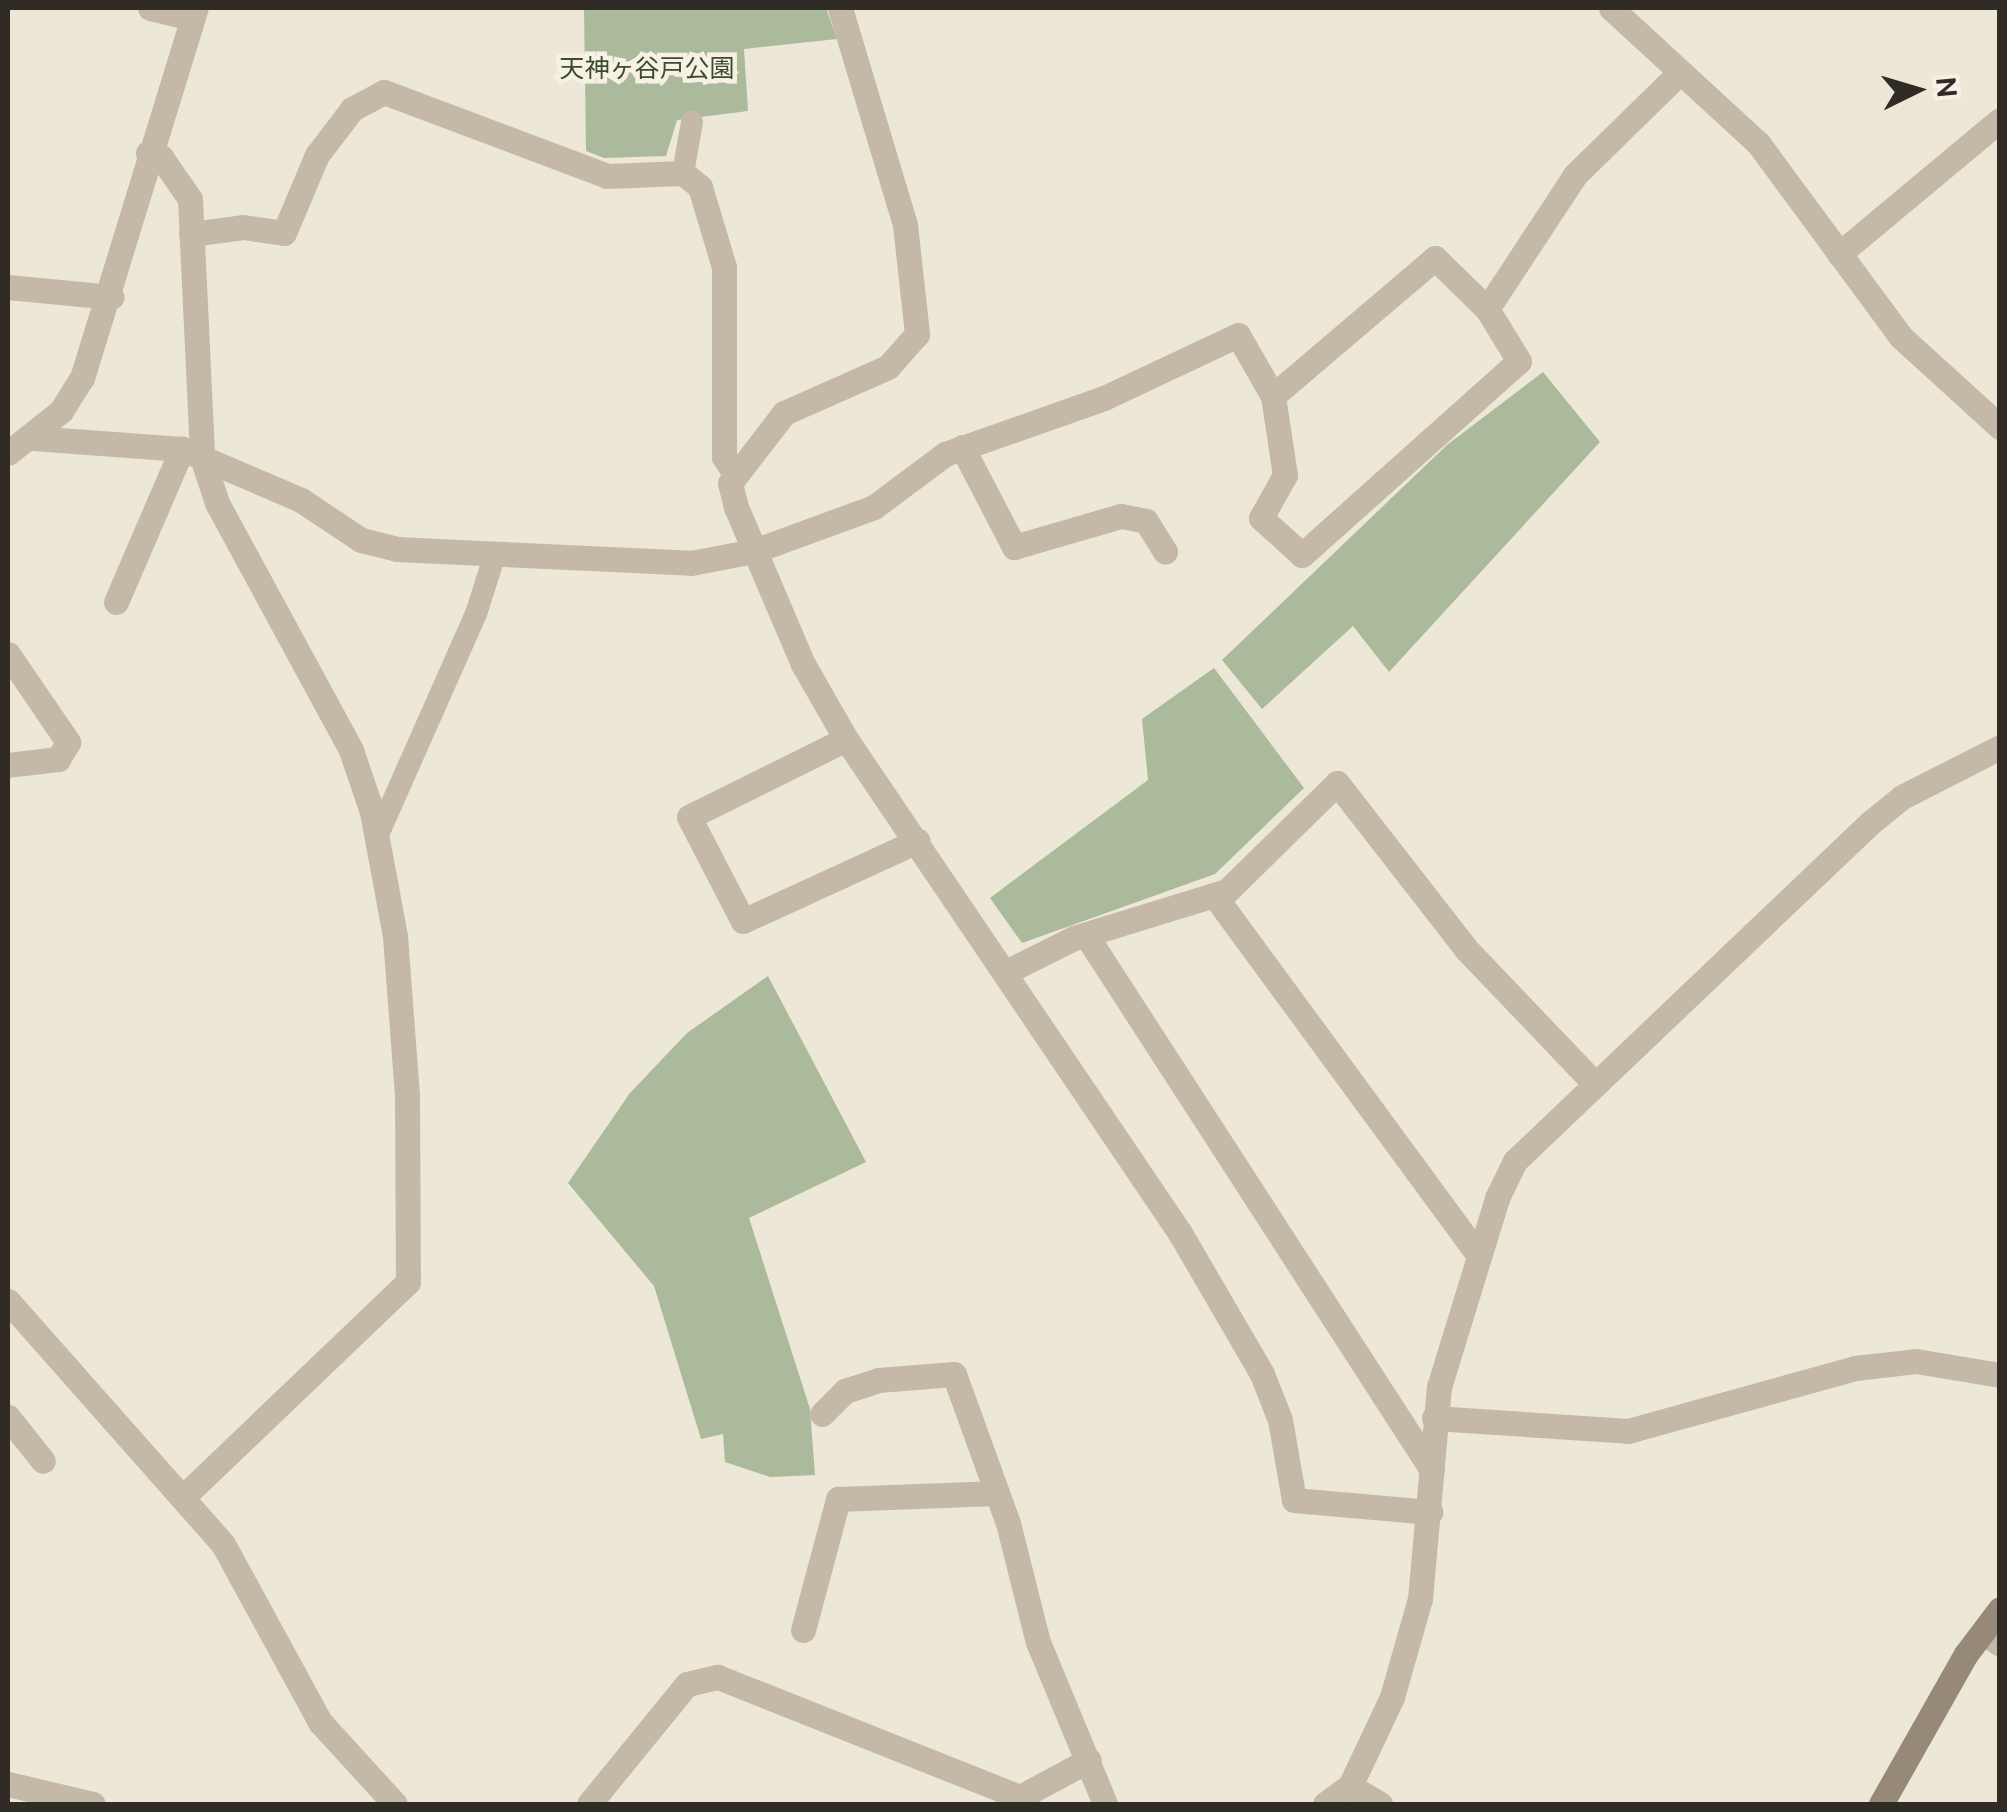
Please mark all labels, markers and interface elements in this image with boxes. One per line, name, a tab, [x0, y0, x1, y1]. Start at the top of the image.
north arrow	[1867, 40, 1967, 140]
park label: 天神ヶ谷戸公園	[560, 53, 734, 83]
text: N	[1931, 76, 1964, 99]

